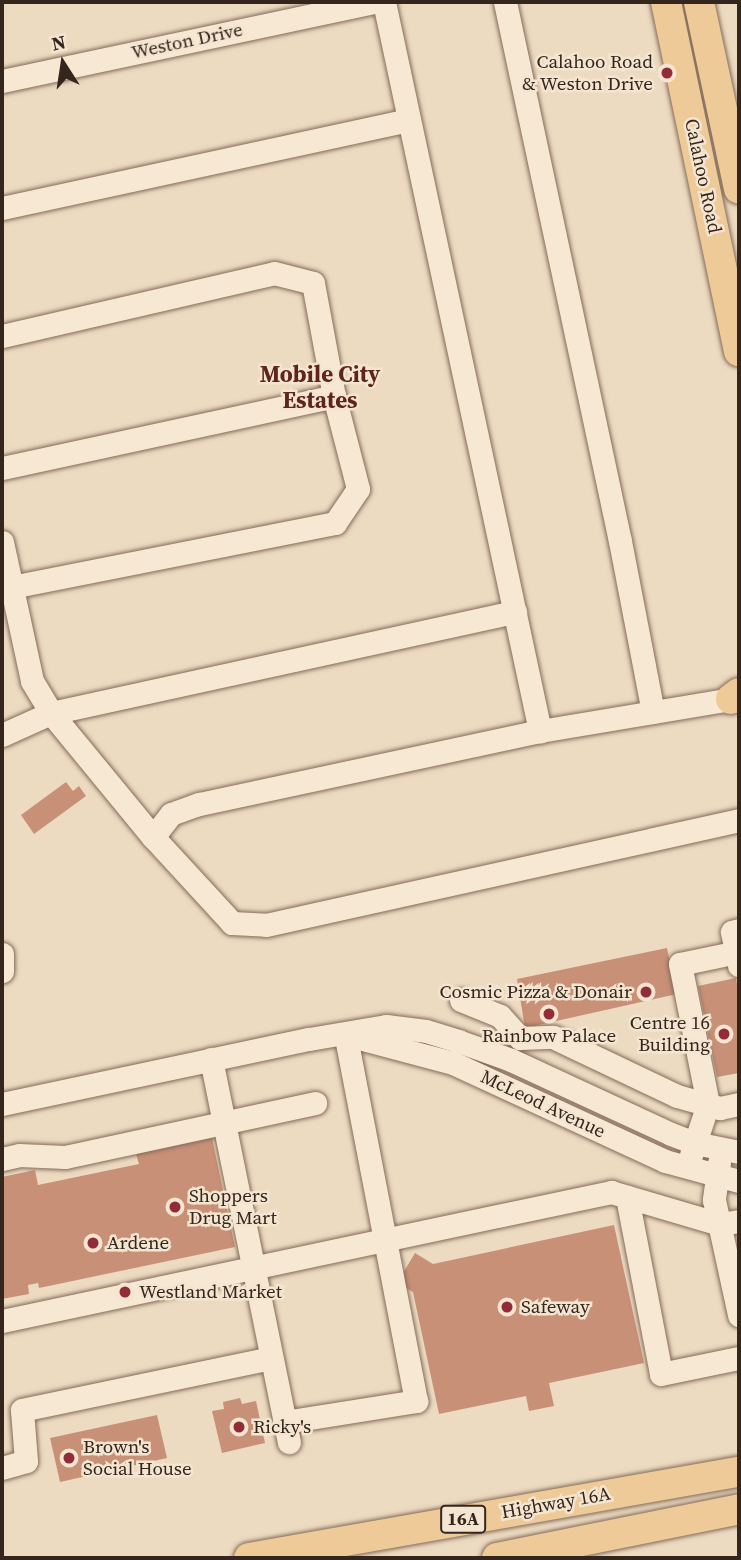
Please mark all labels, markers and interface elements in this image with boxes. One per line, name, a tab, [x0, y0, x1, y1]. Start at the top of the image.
street label: Weston Drive	[129, 18, 245, 64]
north arrow	[28, 28, 98, 98]
text: N	[49, 28, 68, 57]
place label: Calahoo Road & Weston Drive	[522, 51, 653, 95]
marker: Calahoo Road & Weston Drive	[659, 65, 675, 81]
street label: Calahoo Road	[680, 117, 726, 235]
district label: Mobile City Estates	[260, 360, 380, 414]
place label: Cosmic Pizza & Donair	[439, 981, 632, 1003]
marker: Cosmic Pizza & Donair	[638, 984, 654, 1000]
marker: Rainbow Palace	[541, 1006, 557, 1022]
place label: Centre 16 Building	[630, 1012, 710, 1056]
place label: Rainbow Palace	[482, 1025, 616, 1047]
marker: Centre 16 Building	[716, 1026, 732, 1042]
street label: McLeod Avenue	[477, 1065, 609, 1143]
place label: Shoppers Drug Mart	[189, 1185, 277, 1229]
marker: Shoppers Drug Mart	[167, 1199, 183, 1215]
place label: Ardene	[107, 1232, 169, 1254]
marker: Ardene	[85, 1235, 101, 1251]
place label: Westland Market	[139, 1281, 282, 1303]
marker: Westland Market	[117, 1284, 133, 1300]
place label: Safeway	[521, 1296, 590, 1318]
marker: Safeway	[499, 1299, 515, 1315]
place label: Ricky's	[253, 1416, 311, 1438]
marker: Ricky's	[231, 1419, 247, 1435]
place label: Brown's Social House	[83, 1436, 192, 1480]
marker: Brown's Social House	[61, 1450, 77, 1466]
street label: Highway 16A	[500, 1482, 612, 1524]
road number: 16A	[438, 1504, 488, 1534]

